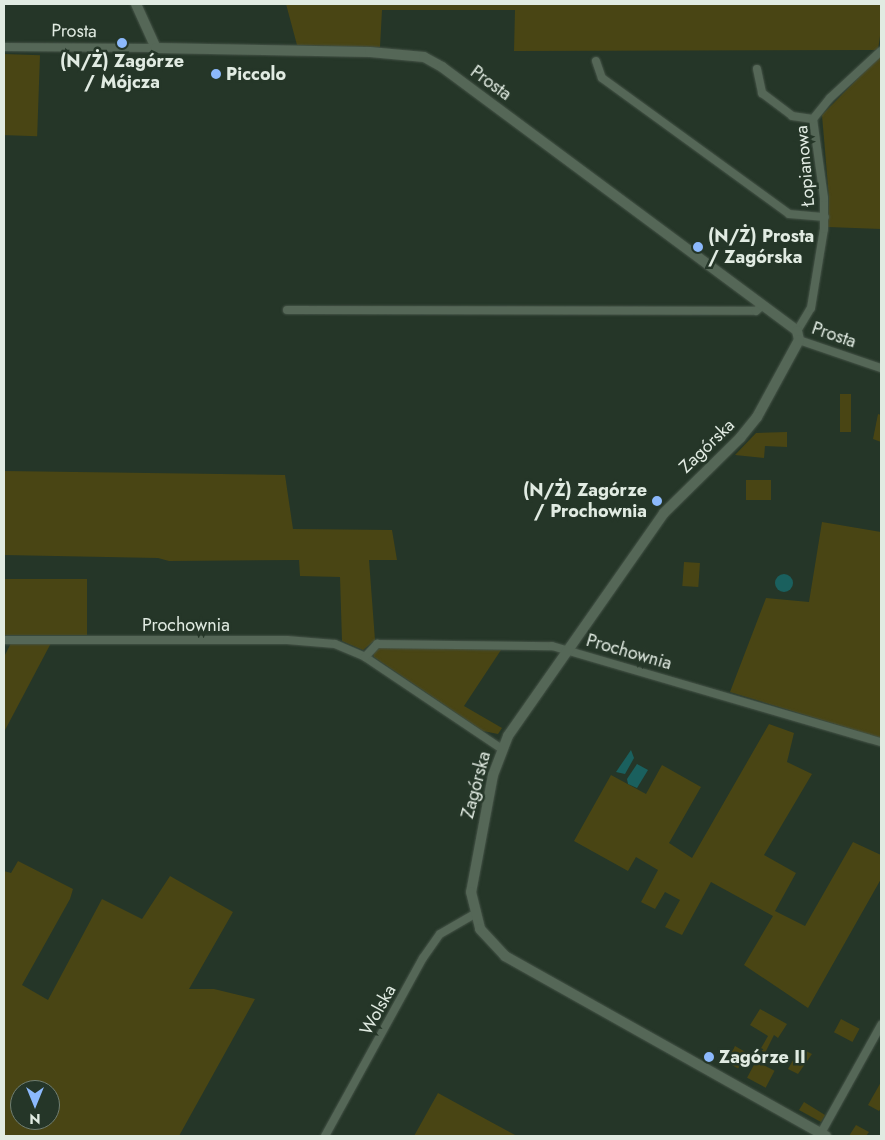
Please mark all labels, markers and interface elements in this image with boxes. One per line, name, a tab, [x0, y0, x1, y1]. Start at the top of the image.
street label: Prosta	[51, 20, 97, 42]
marker: (N/Ż) Zagórze / Mójcza	[116, 37, 128, 49]
place label: (N/Ż) Zagórze / Mójcza	[60, 51, 184, 94]
street label: Prosta	[466, 61, 516, 105]
place label: Piccolo	[226, 63, 286, 85]
marker: Piccolo	[210, 68, 222, 80]
street label: Łopianowa	[791, 124, 819, 208]
place label: (N/Ż) Prosta / Zagórska	[708, 226, 814, 268]
marker: (N/Ż) Prosta / Zagórska	[692, 241, 704, 253]
street label: Prosta	[809, 317, 859, 353]
street label: Zagórska	[675, 414, 739, 478]
place label: (N/Ż) Zagórze / Prochownia	[523, 480, 647, 522]
marker: (N/Ż) Zagórze / Prochownia	[651, 495, 663, 507]
street label: Prochownia	[142, 614, 230, 636]
street label: Prochownia	[584, 630, 674, 674]
street label: Zagórska	[457, 749, 495, 821]
street label: Wolska	[355, 981, 401, 1039]
place label: Zagórze II	[719, 1046, 806, 1068]
marker: Zagórze II	[703, 1051, 715, 1063]
north arrow	[10, 1080, 60, 1130]
text: N	[29, 1109, 41, 1129]

